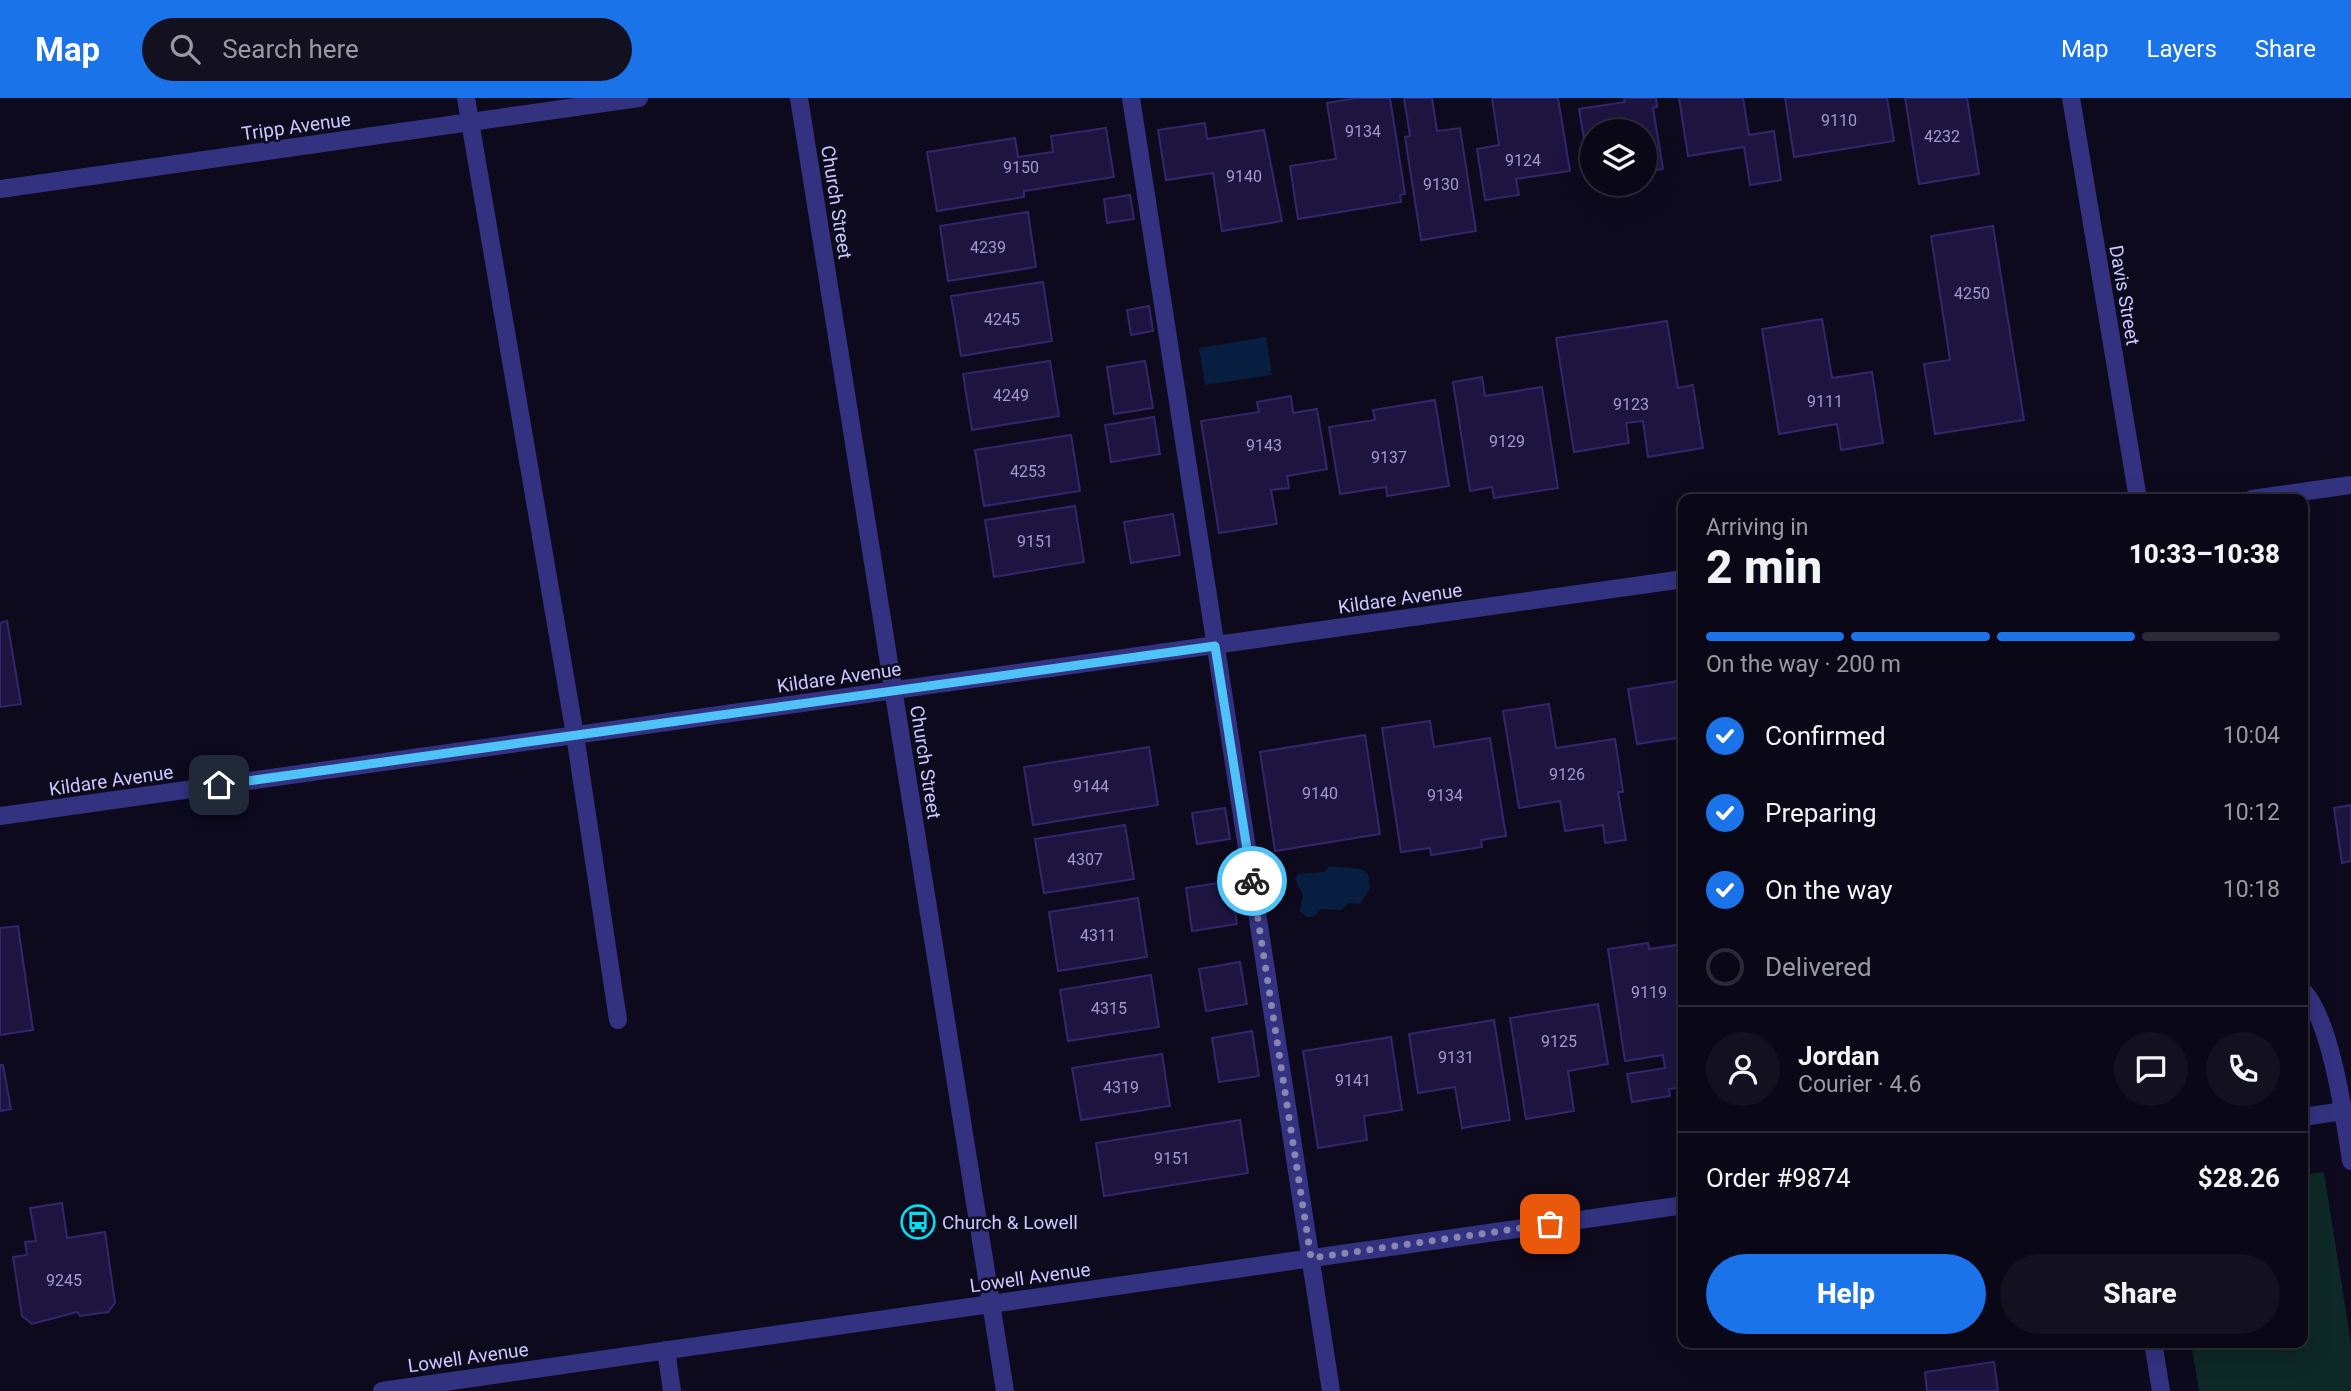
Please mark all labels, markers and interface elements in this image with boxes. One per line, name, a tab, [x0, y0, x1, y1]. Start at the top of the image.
search box	[142, 18, 632, 81]
text: Map	[35, 30, 100, 69]
icon: search	[166, 30, 204, 68]
text: Search here	[222, 34, 359, 64]
text: Map	[2061, 35, 2109, 63]
text: Layers	[2147, 35, 2217, 63]
text: Share	[2255, 35, 2316, 63]
street label: Tripp Avenue	[240, 107, 352, 146]
house number: 9110	[1821, 111, 1857, 130]
map controls	[1580, 119, 1657, 196]
button: layers	[1580, 119, 1657, 196]
house number: 9134	[1345, 122, 1381, 141]
house number: 4232	[1924, 127, 1960, 146]
street label: Church Street	[816, 144, 857, 261]
house number: 9124	[1505, 151, 1541, 170]
house number: 9150	[1003, 158, 1039, 177]
house number: 9140	[1226, 167, 1262, 186]
house number: 9130	[1423, 175, 1459, 194]
house number: 4239	[970, 238, 1006, 257]
street label: Davis Street	[2104, 243, 2145, 347]
house number: 4250	[1954, 284, 1990, 303]
house number: 4245	[984, 310, 1020, 329]
house number: 4249	[993, 386, 1029, 405]
house number: 9111	[1807, 392, 1843, 411]
house number: 9123	[1613, 395, 1649, 414]
house number: 9129	[1489, 432, 1525, 451]
house number: 9143	[1246, 436, 1282, 455]
house number: 9137	[1371, 448, 1407, 467]
house number: 4253	[1010, 462, 1046, 481]
text: Arriving in	[1706, 514, 1809, 541]
house number: 9151	[1017, 532, 1053, 551]
text: 10:33–10:38	[2129, 539, 2280, 569]
text: 2 min	[1706, 540, 1822, 594]
street label: Kildare Avenue	[1336, 578, 1464, 619]
text: On the way · 200 m	[1706, 651, 1901, 678]
street label: Kildare Avenue	[775, 657, 903, 698]
street label: Church Street	[905, 704, 946, 821]
icon: check	[1706, 717, 1744, 755]
text: Confirmed	[1765, 721, 1886, 751]
text: 10:04	[2223, 722, 2280, 749]
pin	[189, 755, 249, 815]
street label: Kildare Avenue	[47, 760, 175, 801]
house number: 9126	[1549, 765, 1585, 784]
icon: home	[200, 766, 238, 804]
house number: 9144	[1073, 777, 1109, 796]
house number: 9140	[1302, 784, 1338, 803]
house number: 9134	[1427, 786, 1463, 805]
icon: check	[1706, 794, 1744, 832]
text: Preparing	[1765, 798, 1877, 828]
text: 10:12	[2223, 799, 2280, 826]
courier	[1217, 846, 1287, 916]
house number: 4307	[1067, 850, 1103, 869]
icon: bike	[1233, 862, 1271, 900]
icon: check	[1706, 871, 1744, 909]
text: On the way	[1765, 875, 1893, 905]
text: 10:18	[2223, 876, 2280, 903]
house number: 4311	[1080, 926, 1116, 945]
text: Delivered	[1765, 952, 1872, 982]
house number: 9119	[1631, 983, 1667, 1002]
house number: 4315	[1091, 999, 1127, 1018]
house number: 9125	[1541, 1032, 1577, 1051]
button: person	[1706, 1032, 1780, 1106]
button: chat	[2114, 1032, 2188, 1106]
button: phone	[2206, 1032, 2280, 1106]
text: Jordan	[1798, 1041, 1880, 1071]
house number: 9131	[1438, 1048, 1474, 1067]
house number: 9141	[1335, 1071, 1371, 1090]
text: Courier · 4.6	[1798, 1071, 1921, 1098]
house number: 4319	[1103, 1078, 1139, 1097]
house number: 9151	[1154, 1149, 1190, 1168]
text: Order #9874	[1706, 1163, 1851, 1193]
text: $28.26	[2198, 1163, 2280, 1193]
pin	[1520, 1194, 1580, 1254]
bus stop icon: Church & Lowell	[899, 1203, 937, 1241]
icon: bag	[1531, 1205, 1569, 1243]
place label: Church & Lowell	[942, 1211, 1078, 1234]
button: Help	[1706, 1254, 1986, 1334]
button: Share	[2000, 1254, 2280, 1334]
street label: Lowell Avenue	[968, 1258, 1092, 1297]
house number: 9245	[46, 1271, 82, 1290]
street label: Lowell Avenue	[406, 1338, 530, 1377]

